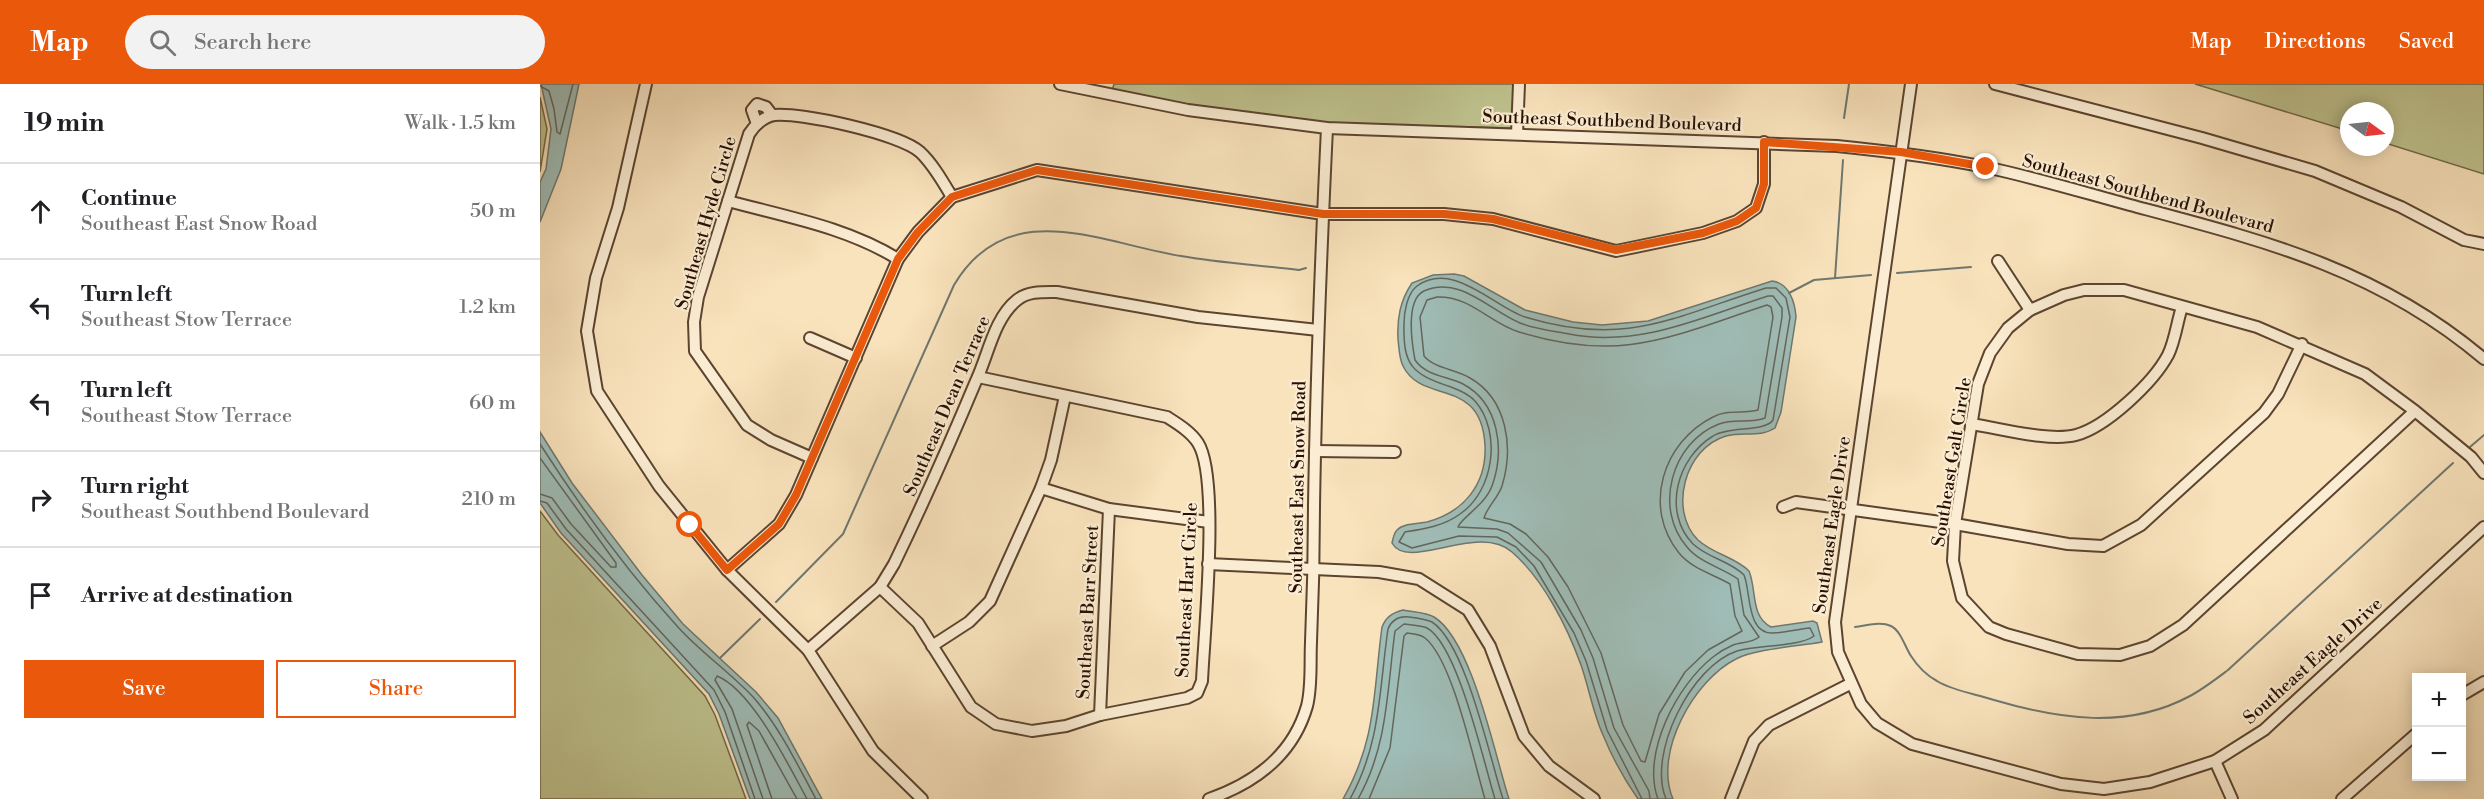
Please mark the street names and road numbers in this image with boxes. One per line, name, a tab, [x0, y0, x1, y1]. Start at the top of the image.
street label: Southeast Southbend Boulevard	[1482, 105, 1743, 137]
street label: Southeast Hyde Circle	[670, 134, 742, 312]
street label: Southeast Southbend Boulevard	[2020, 149, 2277, 239]
street label: Southeast Dean Terrace	[898, 312, 996, 500]
street label: Southeast Galt Circle	[1927, 376, 1977, 548]
street label: Southeast East Snow Road	[1285, 380, 1311, 594]
street label: Southeast Eagle Drive	[1808, 435, 1856, 615]
street label: Southeast Hart Circle	[1171, 502, 1203, 678]
street label: Southeast Barr Street	[1072, 524, 1104, 700]
street label: Southeast Eagle Drive	[2239, 593, 2387, 729]

